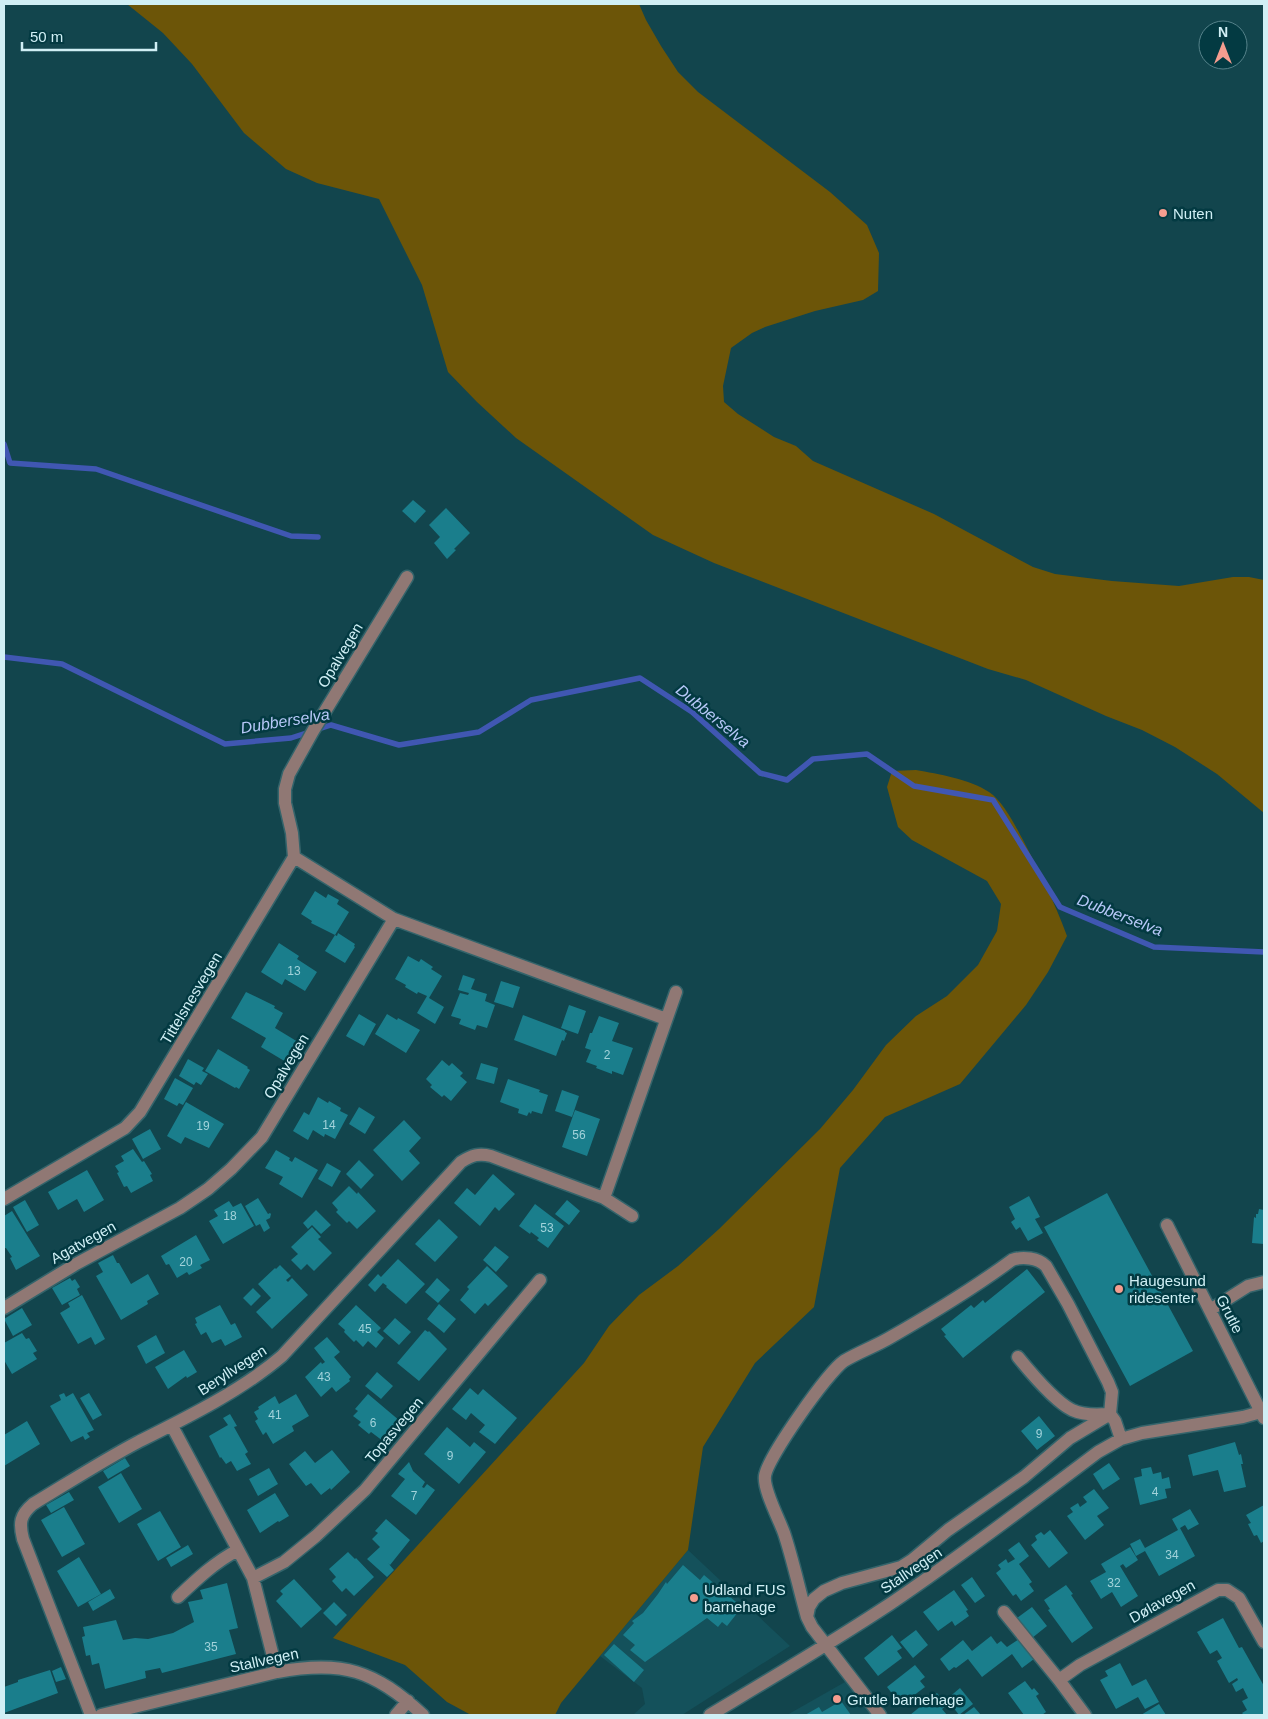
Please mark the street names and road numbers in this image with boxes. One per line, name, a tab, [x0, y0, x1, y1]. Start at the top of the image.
street label: Opalvegen	[314, 620, 366, 690]
street label: Tittelsnesvegen	[157, 949, 225, 1047]
street label: Opalvegen	[260, 1031, 312, 1101]
street label: Agatvegen	[48, 1217, 118, 1267]
street label: Grutle	[1213, 1292, 1247, 1336]
street label: Beryllvegen	[194, 1342, 270, 1398]
street label: Topasvegen	[361, 1394, 427, 1466]
street label: Stallvegen	[877, 1543, 945, 1597]
street label: Dølavegen	[1126, 1576, 1198, 1626]
street label: Stallvegen	[228, 1644, 300, 1676]

